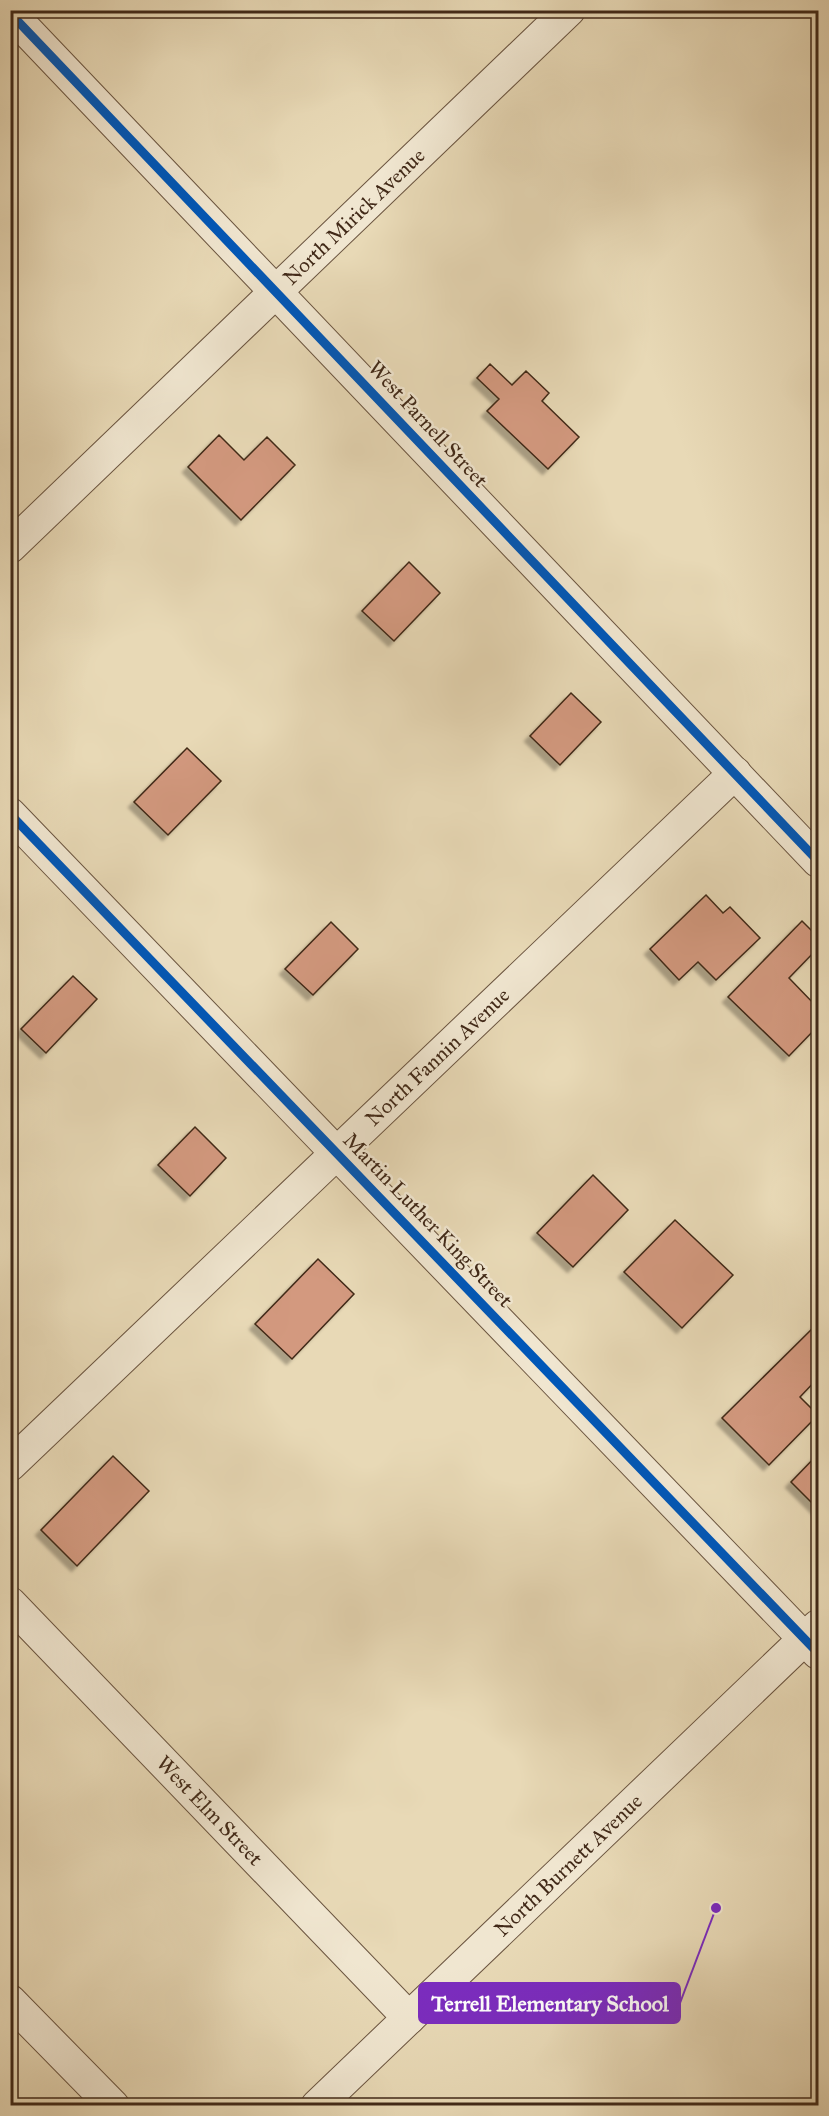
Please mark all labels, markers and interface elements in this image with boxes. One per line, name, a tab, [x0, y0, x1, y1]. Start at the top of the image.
street label: North Mirick Avenue	[278, 142, 431, 291]
street label: West Parnell Street	[363, 355, 494, 493]
street label: North Fannin Avenue	[360, 982, 515, 1132]
street label: Martin Luther King Street	[338, 1127, 519, 1313]
street label: West Elm Street	[151, 1750, 269, 1871]
street label: North Burnett Avenue	[489, 1788, 648, 1942]
callout: Terrell Elementary School	[419, 1983, 680, 2023]
text: Terrell Elementary School	[430, 1990, 670, 2017]

